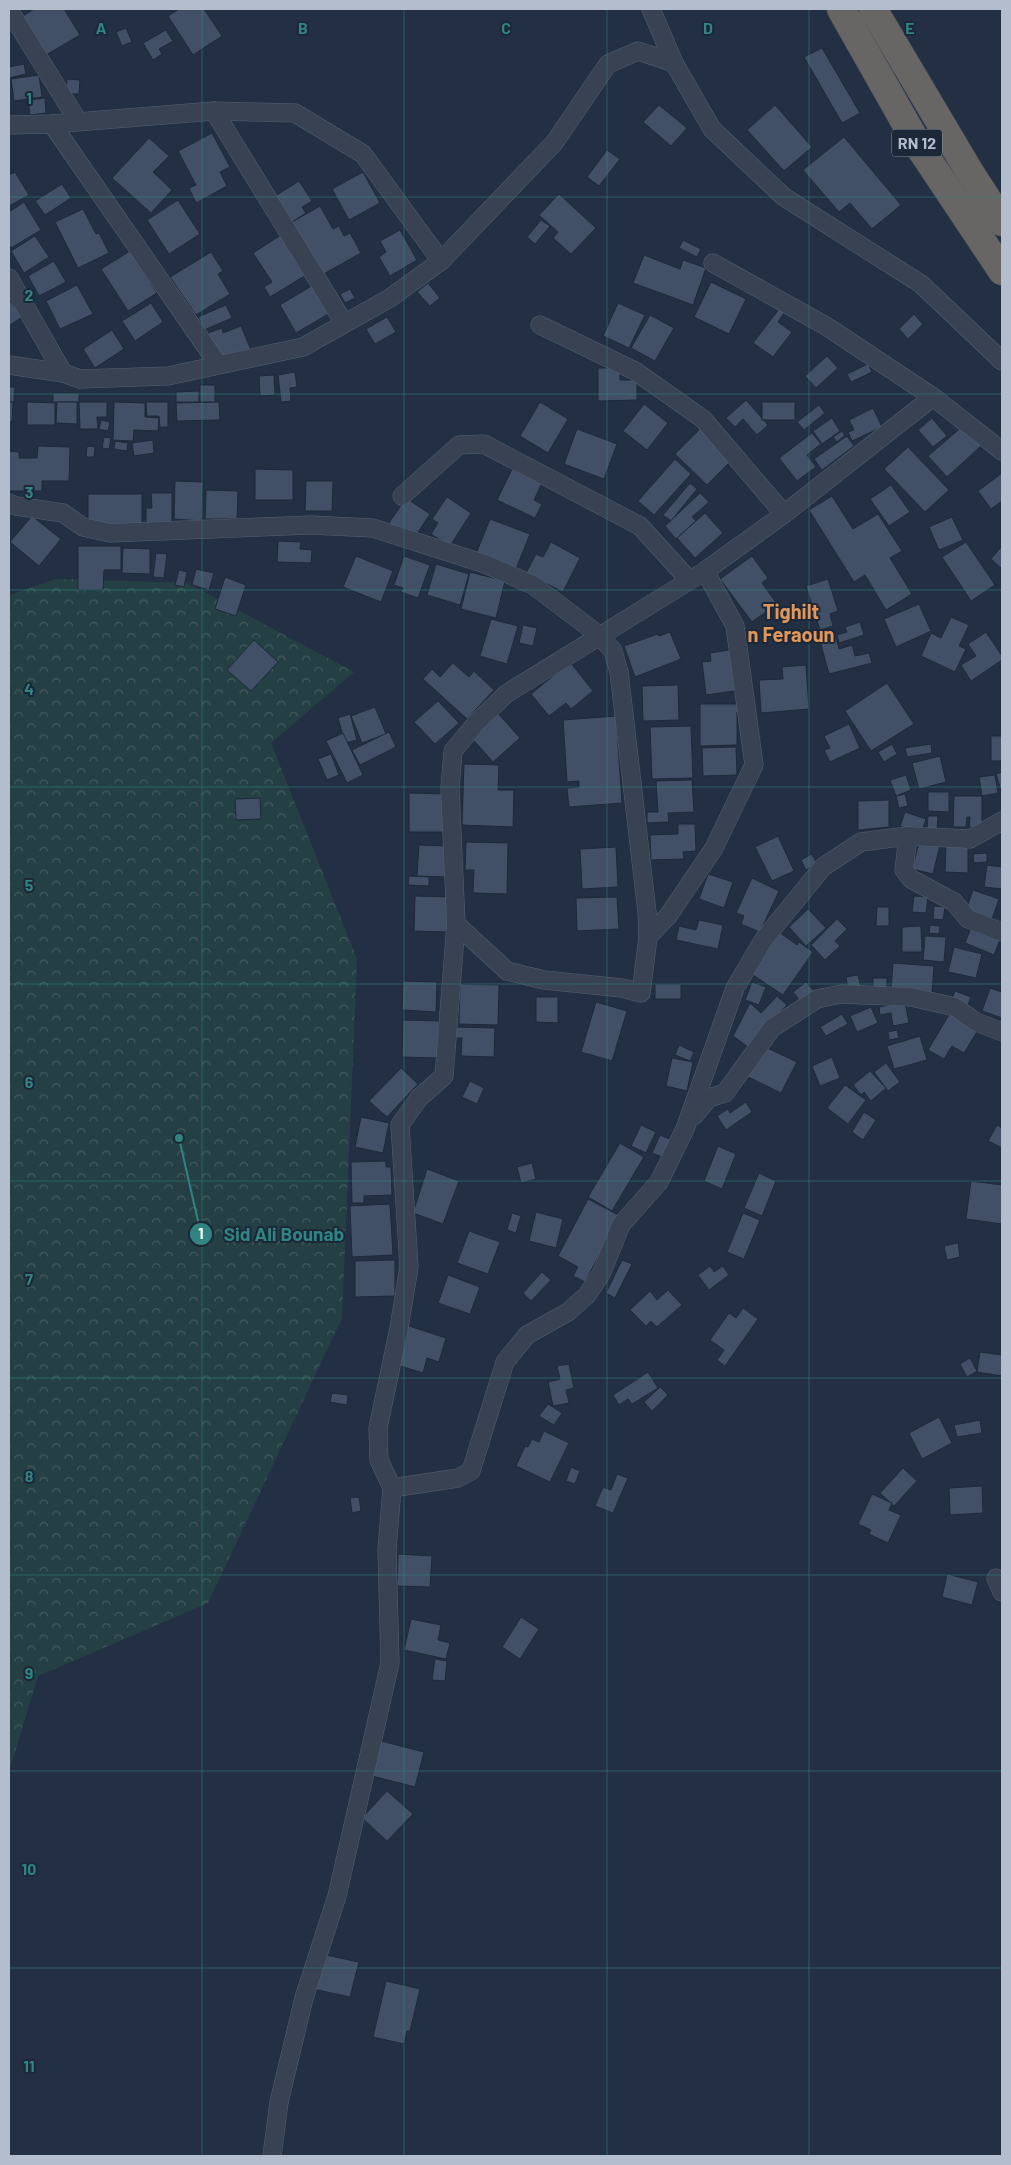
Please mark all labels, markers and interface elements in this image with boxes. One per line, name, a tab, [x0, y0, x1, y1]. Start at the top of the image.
text: A	[96, 18, 107, 37]
text: B	[298, 18, 308, 37]
text: C	[501, 18, 511, 37]
text: D	[703, 18, 713, 37]
text: E	[905, 18, 915, 37]
text: 1	[26, 88, 32, 107]
road number: RN 12	[892, 130, 942, 156]
text: 2	[25, 285, 34, 304]
text: 3	[25, 482, 33, 501]
district label: Tighilt n Feraoun	[748, 599, 834, 646]
text: 4	[24, 679, 34, 698]
text: 5	[25, 875, 34, 894]
text: 6	[25, 1072, 34, 1091]
callout: Sid Ali Bounab	[188, 1217, 354, 1251]
text: Sid Ali Bounab	[224, 1222, 344, 1245]
text: 1	[198, 1224, 204, 1242]
text: 7	[25, 1269, 33, 1288]
text: 8	[25, 1466, 34, 1485]
text: 9	[25, 1663, 33, 1682]
text: 10	[22, 1859, 36, 1878]
text: 11	[23, 2056, 35, 2075]

